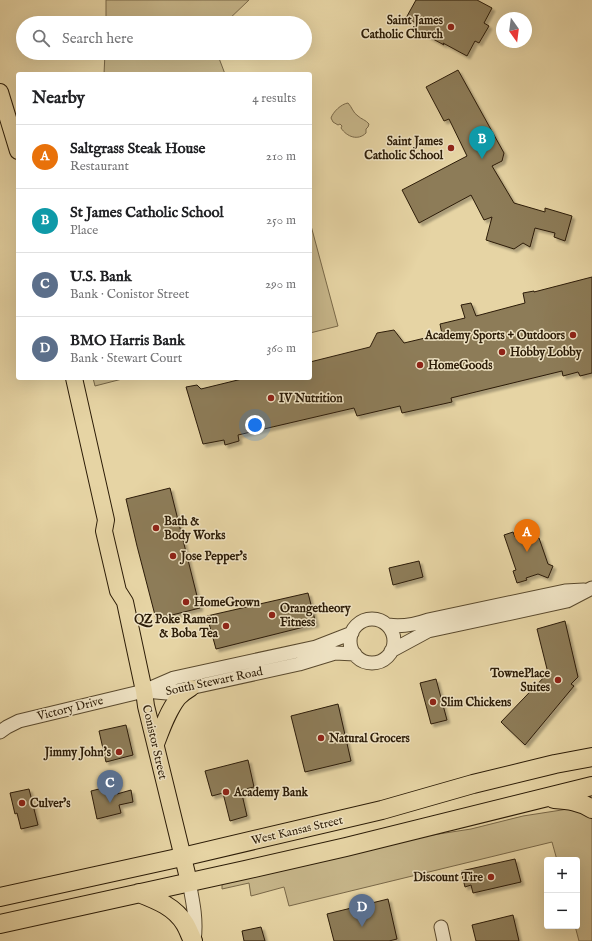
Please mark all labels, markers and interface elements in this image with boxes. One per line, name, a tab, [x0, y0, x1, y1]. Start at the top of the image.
north arrow	[496, 12, 532, 48]
place label: Saint James Catholic Church	[361, 13, 444, 42]
search box	[16, 16, 312, 60]
marker: Saint James Catholic Church	[446, 22, 456, 32]
icon: search	[30, 27, 52, 49]
text: Search here	[62, 29, 133, 48]
text: Nearby	[32, 88, 85, 109]
text: 4 results	[252, 90, 296, 107]
pin: B	[469, 126, 495, 159]
place label: Saint James Catholic School	[364, 134, 444, 163]
text: Saltgrass Steak House	[70, 139, 206, 158]
marker: Saint James Catholic School	[446, 143, 456, 153]
text: A	[41, 148, 49, 165]
text: 210 m	[266, 148, 296, 165]
text: Restaurant	[70, 158, 129, 175]
text: St James Catholic School	[70, 203, 224, 222]
text: B	[41, 212, 49, 229]
text: 250 m	[266, 212, 296, 229]
text: Place	[70, 222, 98, 239]
text: U.S. Bank	[70, 267, 132, 286]
text: C	[40, 276, 50, 293]
text: 290 m	[265, 276, 296, 293]
text: Bank · Conistor Street	[70, 286, 189, 303]
place label: Academy Sports + Outdoors	[424, 328, 566, 344]
marker: Academy Sports + Outdoors	[568, 330, 578, 340]
text: BMO Harris Bank	[70, 331, 185, 350]
text: D	[40, 340, 50, 357]
text: 360 m	[266, 340, 296, 357]
place label: Hobby Lobby	[510, 345, 583, 361]
marker: Hobby Lobby	[497, 347, 507, 357]
text: Bank · Stewart Court	[70, 350, 182, 367]
place label: HomeGoods	[428, 358, 493, 373]
marker: HomeGoods	[415, 360, 425, 370]
place label: IV Nutrition	[279, 391, 343, 406]
marker: IV Nutrition	[266, 393, 276, 403]
your location	[245, 415, 265, 435]
place label: Bath & Body Works	[164, 514, 226, 544]
pin: A	[514, 519, 540, 552]
marker: Bath & Body Works	[151, 523, 161, 533]
place label: Jose Pepper's	[179, 549, 248, 565]
marker: Jose Pepper's	[168, 551, 178, 561]
place label: HomeGrown	[194, 595, 260, 610]
marker: HomeGrown	[181, 597, 191, 607]
place label: Orangetheory Fitness	[280, 601, 352, 630]
marker: Orangetheory Fitness	[267, 610, 277, 620]
place label: QZ Poke Ramen & Boba Tea	[134, 612, 219, 641]
marker: QZ Poke Ramen & Boba Tea	[221, 621, 231, 631]
street label: South Stewart Road	[164, 664, 265, 699]
place label: TownePlace Suites	[489, 666, 551, 695]
marker: TownePlace Suites	[553, 675, 563, 685]
street label: Victory Drive	[35, 693, 105, 724]
place label: Slim Chickens	[441, 695, 512, 710]
marker: Slim Chickens	[428, 697, 438, 707]
street label: Conistor Street	[139, 703, 170, 781]
place label: Natural Grocers	[328, 731, 411, 746]
marker: Natural Grocers	[316, 733, 326, 743]
place label: Jimmy John's	[43, 745, 112, 761]
marker: Jimmy John's	[114, 747, 124, 757]
pin: C	[97, 770, 123, 803]
place label: Academy Bank	[233, 785, 309, 801]
marker: Academy Bank	[221, 787, 231, 797]
place label: Culver's	[30, 796, 71, 811]
marker: Culver's	[17, 798, 27, 808]
street label: West Kansas Street	[250, 813, 344, 848]
map controls	[544, 857, 580, 929]
button: +	[544, 857, 580, 893]
place label: Discount Tire	[413, 870, 483, 885]
marker: Discount Tire	[486, 872, 496, 882]
button: −	[544, 893, 580, 929]
pin: D	[349, 894, 375, 927]

